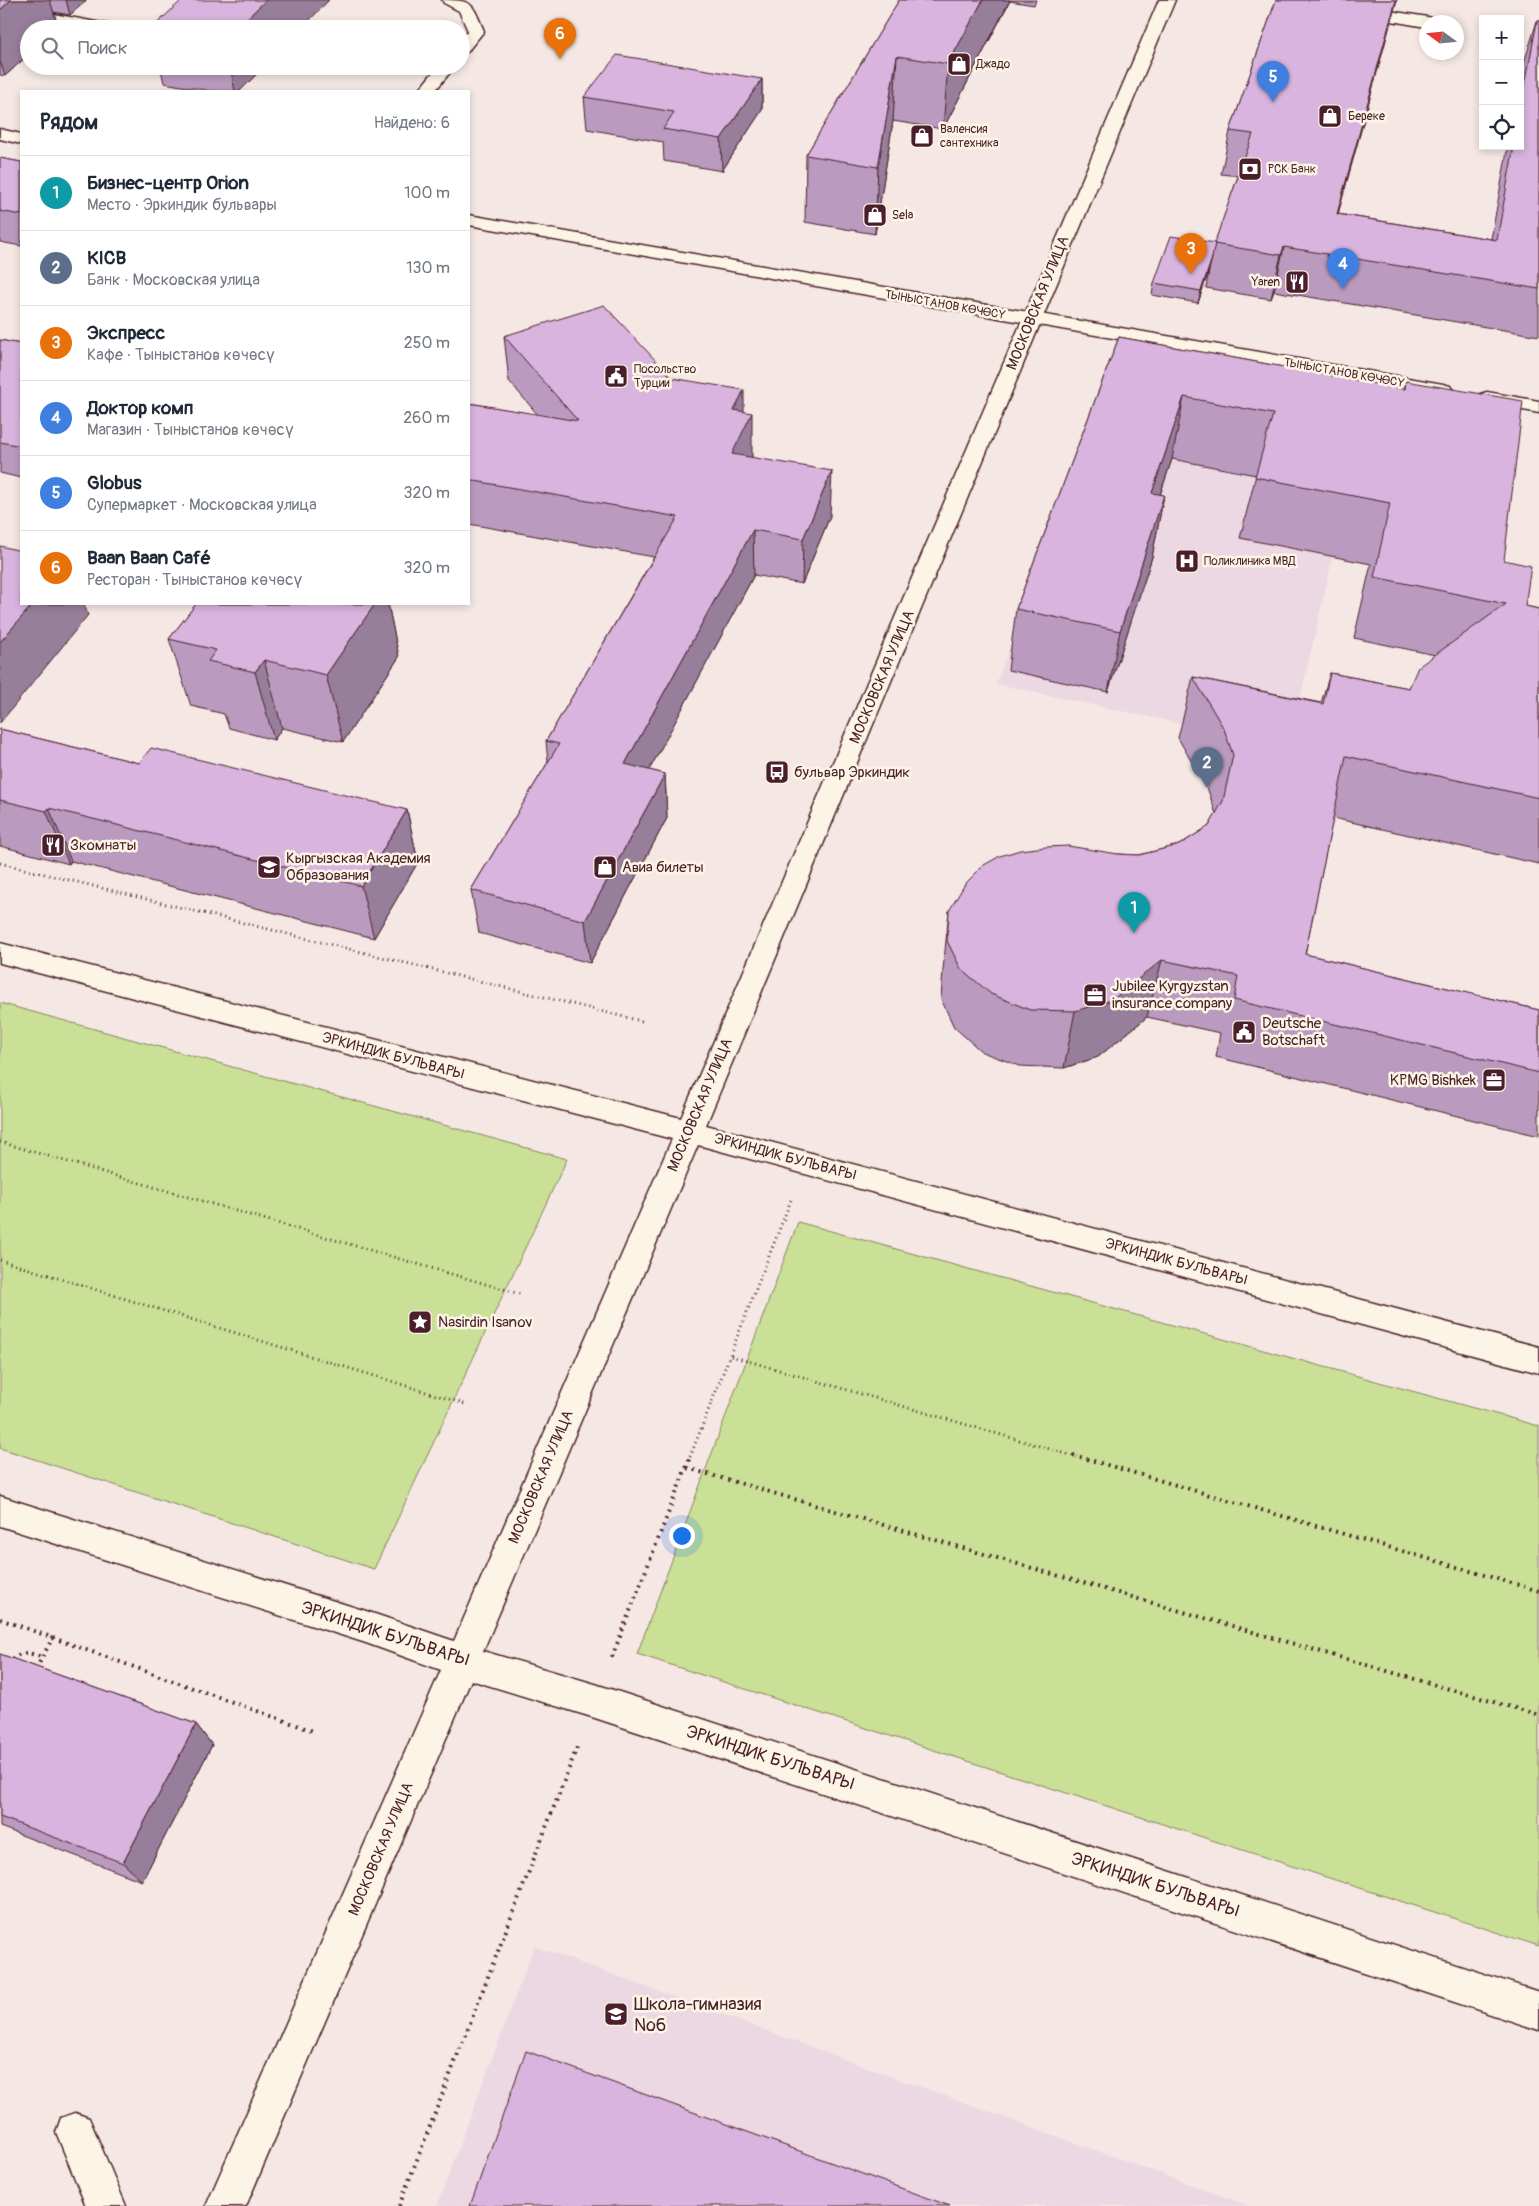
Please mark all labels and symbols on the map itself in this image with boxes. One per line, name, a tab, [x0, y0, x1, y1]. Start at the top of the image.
north arrow	[1419, 15, 1464, 60]
pin: 6	[544, 18, 576, 59]
shop icon: Джадо	[946, 51, 972, 77]
place label: Джадо	[975, 57, 1011, 72]
pin: 5	[1257, 61, 1289, 102]
shop icon: Береке	[1317, 103, 1343, 129]
place label: Береке	[1348, 109, 1385, 124]
place label: Валенсия сантехника	[940, 122, 999, 151]
shop icon: Валенсия сантехника	[909, 123, 935, 149]
bank icon: РСК Банк	[1237, 156, 1263, 182]
place label: РСК Банк	[1268, 162, 1316, 177]
shop icon: Sela	[862, 202, 888, 228]
place label: Sela	[892, 208, 914, 223]
street label: МОСКОВСКАЯ УЛИЦА	[1002, 233, 1074, 373]
pin: 3	[1175, 233, 1207, 274]
pin: 4	[1327, 248, 1359, 289]
restaurant icon: Yaren	[1284, 269, 1310, 295]
place label: Yaren	[1250, 275, 1280, 290]
street label: ТЫНЫСТАНОВ КӨЧӨСҮ	[884, 287, 1006, 323]
street label: ТЫНЫСТАНОВ КӨЧӨСҮ	[1283, 355, 1405, 391]
place label: Посольство Турции	[634, 362, 697, 391]
public building icon: Посольство Турции	[603, 363, 629, 389]
hospital icon: Поликлиника МВД	[1174, 548, 1200, 574]
place label: Поликлиника МВД	[1204, 554, 1296, 569]
street label: МОСКОВСКАЯ УЛИЦА	[845, 607, 919, 747]
pin: 2	[1191, 747, 1223, 788]
bus stop icon: бульвар Эркиндик	[764, 759, 790, 785]
place label: бульвар Эркиндик	[794, 763, 910, 782]
restaurant icon: Зкомнаты	[40, 832, 66, 858]
place label: Зкомнаты	[70, 836, 136, 855]
place label: Кыргызская Академия Образования	[286, 849, 430, 885]
school or university icon: Кыргызская Академия Образования	[256, 854, 282, 880]
shop icon: Авиа билеты	[592, 854, 618, 880]
place label: Авиа билеты	[622, 858, 704, 877]
pin: 1	[1118, 892, 1150, 933]
place label: Jubilee Kyrgyzstan insurance company	[1112, 977, 1233, 1013]
office icon: Jubilee Kyrgyzstan insurance company	[1082, 982, 1108, 1008]
place label: Deutsche Botschaft	[1262, 1014, 1326, 1050]
public building icon: Deutsche Botschaft	[1231, 1019, 1257, 1045]
street label: ЭРКИНДИК БУЛЬВАРЫ	[320, 1028, 466, 1084]
street label: МОСКОВСКАЯ УЛИЦА	[663, 1035, 737, 1175]
office icon: KPMG Bishkek	[1481, 1067, 1507, 1093]
place label: KPMG Bishkek	[1390, 1071, 1477, 1090]
street label: ЭРКИНДИК БУЛЬВАРЫ	[712, 1129, 858, 1185]
street label: ЭРКИНДИК БУЛЬВАРЫ	[1103, 1234, 1249, 1290]
place icon: Nasirdin Isanov	[407, 1309, 433, 1335]
place label: Nasirdin Isanov	[438, 1313, 532, 1332]
street label: МОСКОВСКАЯ УЛИЦА	[504, 1407, 578, 1547]
your location	[669, 1523, 695, 1549]
street label: ЭРКИНДИК БУЛЬВАРЫ	[298, 1596, 472, 1672]
street label: ЭРКИНДИК БУЛЬВАРЫ	[683, 1720, 857, 1796]
street label: МОСКОВСКАЯ УЛИЦА	[344, 1779, 418, 1919]
street label: ЭРКИНДИК БУЛЬВАРЫ	[1068, 1847, 1242, 1923]
place label: Школа-гимназия №6	[634, 1993, 762, 2037]
school or university icon: Школа-гимназия №6	[603, 2001, 629, 2027]

